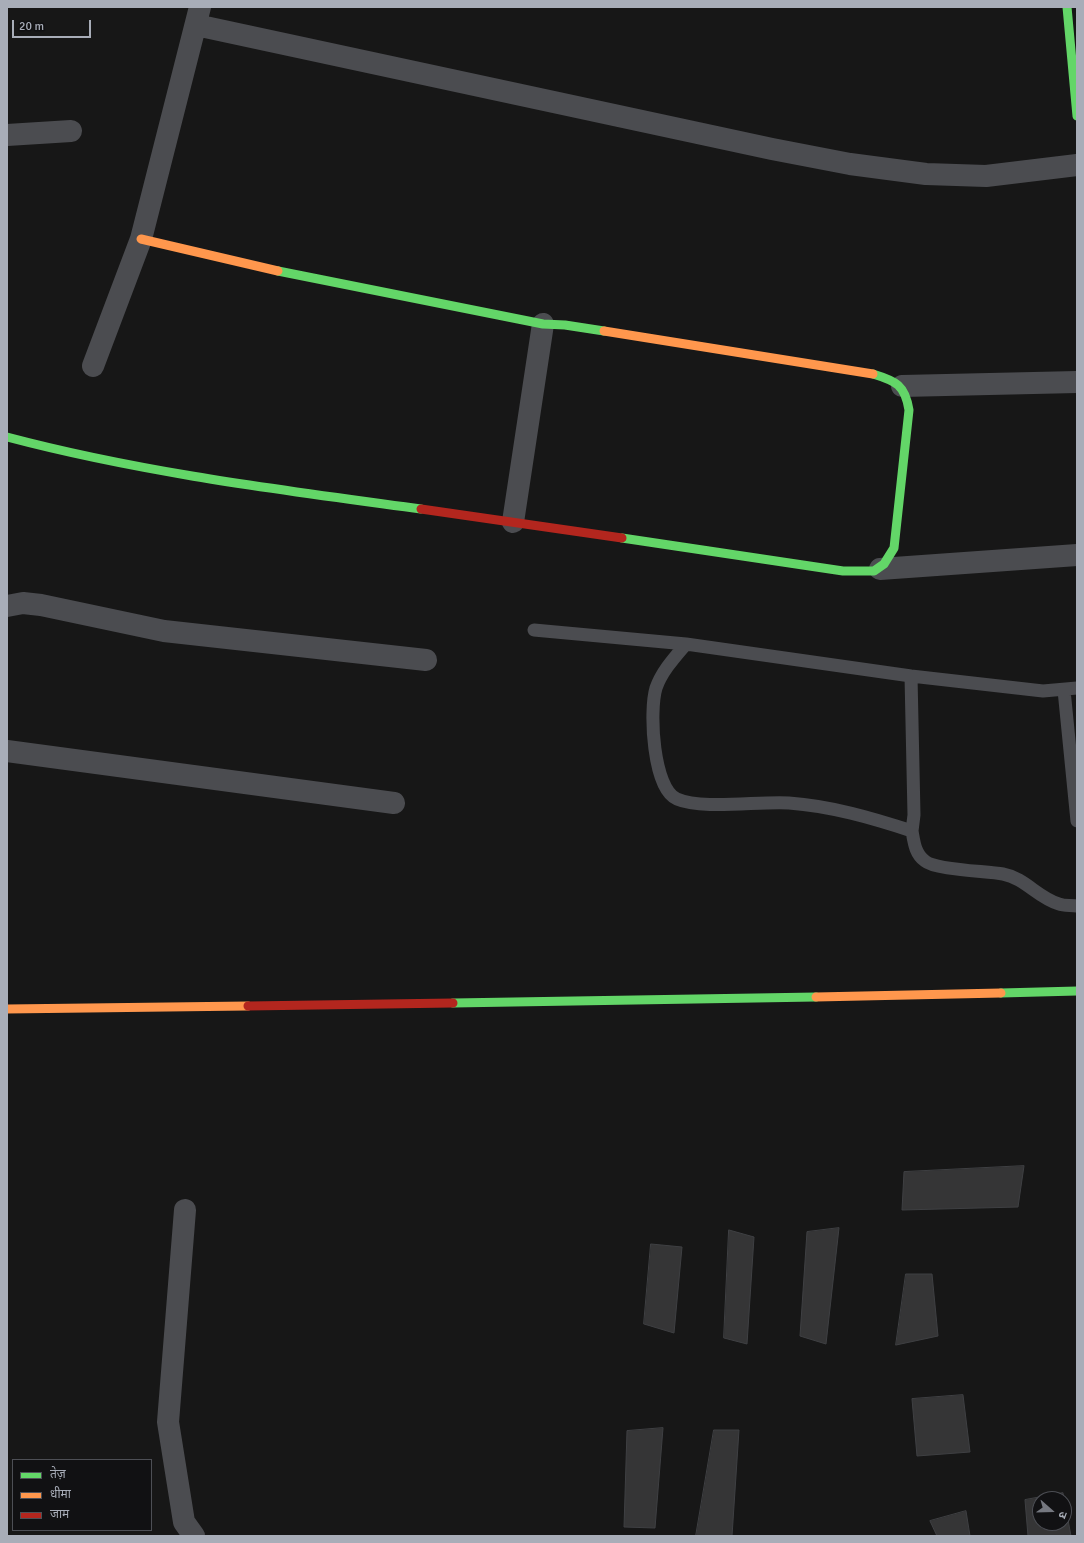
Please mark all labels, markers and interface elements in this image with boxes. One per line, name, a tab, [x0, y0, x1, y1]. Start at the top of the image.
scale bar	[14, 12, 93, 38]
text: 20 m	[19, 19, 44, 34]
legend	[12, 1459, 152, 1531]
text: तेज़	[50, 1467, 66, 1482]
text: धीमा	[50, 1487, 71, 1502]
north arrow	[1032, 1491, 1072, 1531]
text: जाम	[50, 1507, 69, 1522]
text: उ	[1056, 1510, 1070, 1520]

